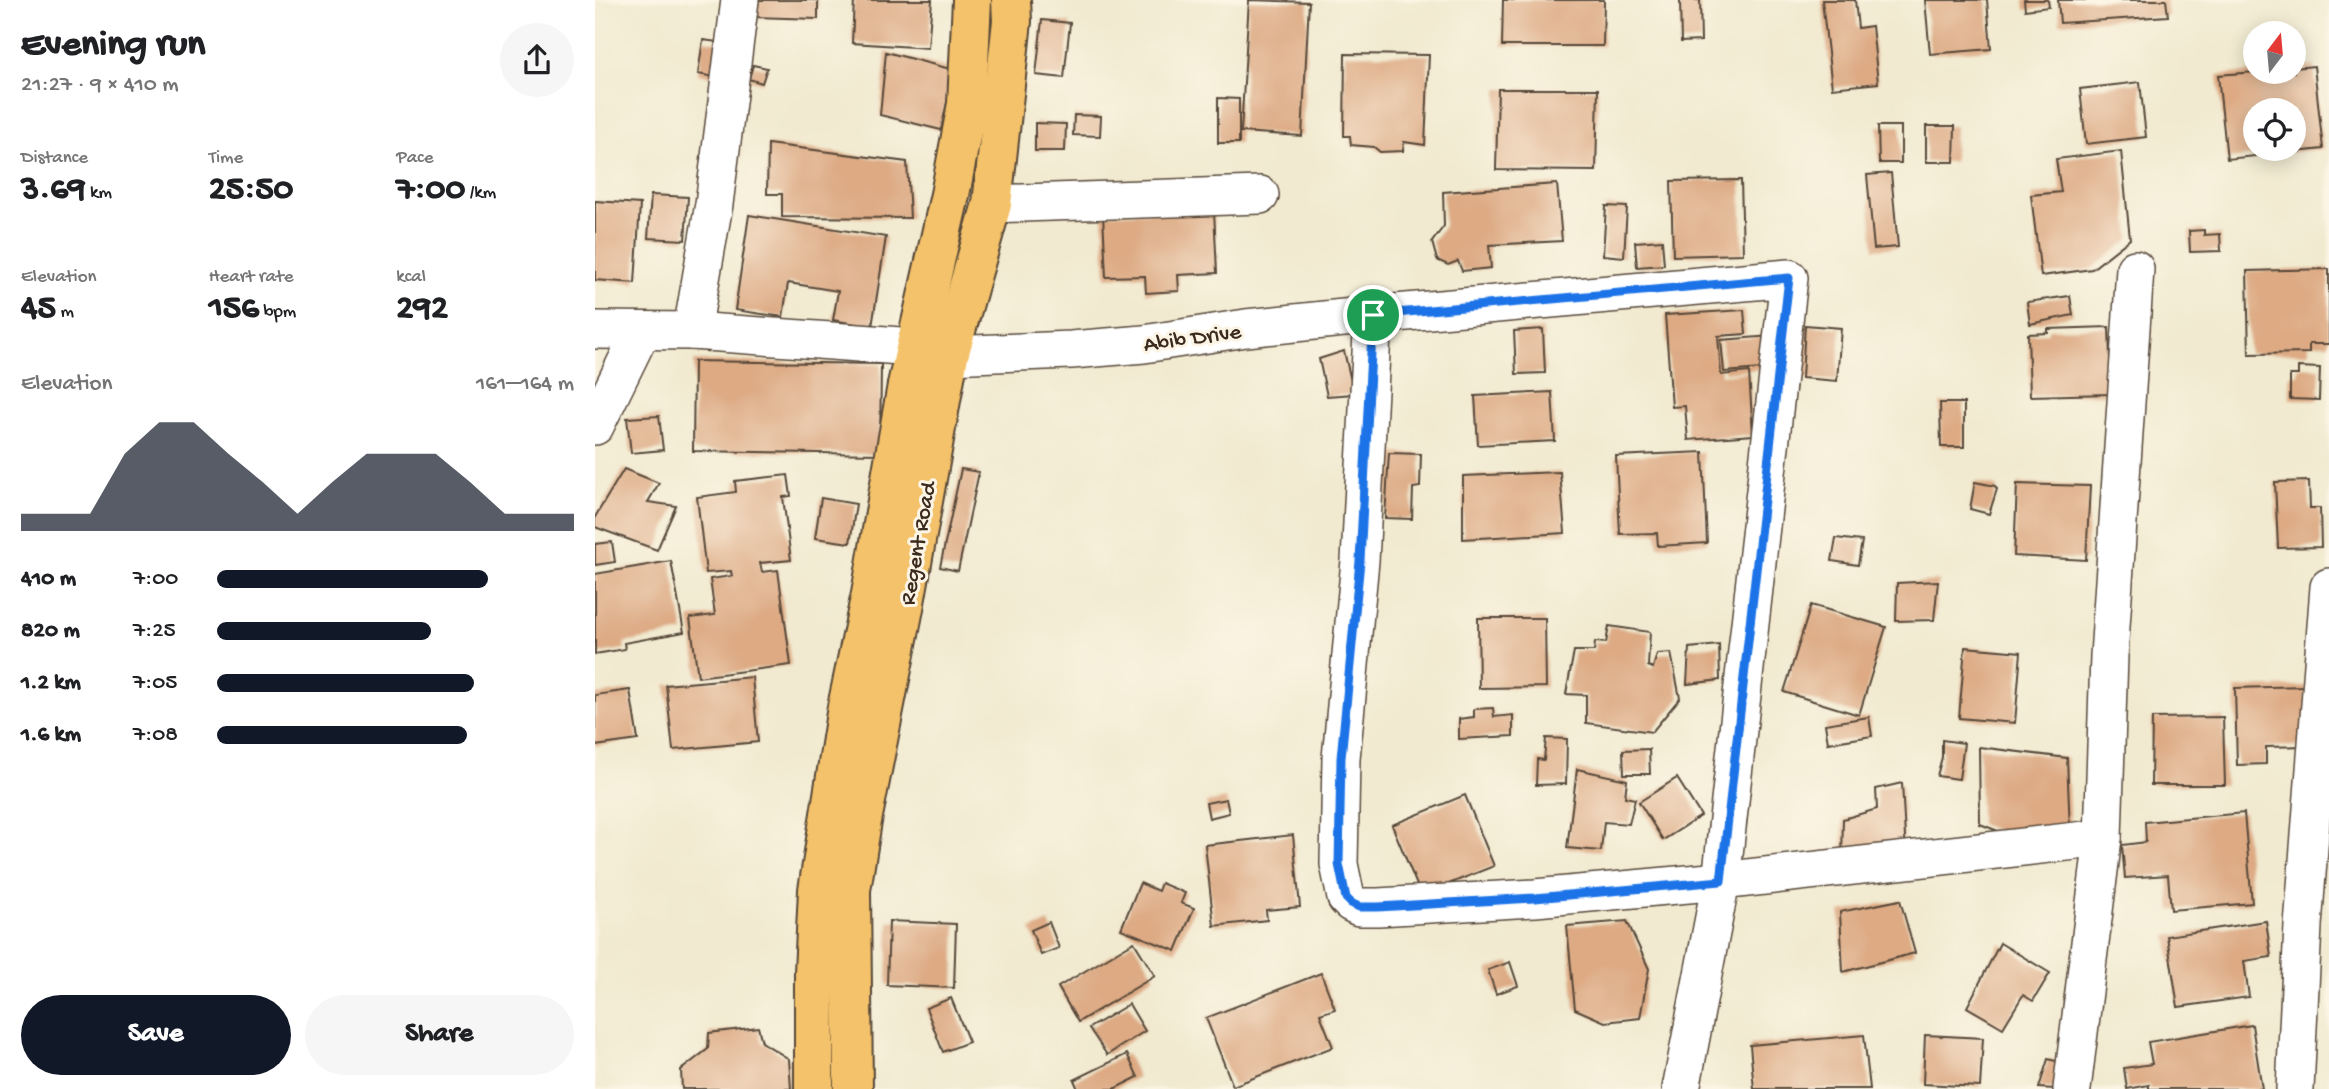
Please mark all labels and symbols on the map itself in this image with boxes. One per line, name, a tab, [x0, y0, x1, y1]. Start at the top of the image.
north arrow	[2243, 21, 2307, 84]
pin	[1343, 285, 1403, 345]
street label: Abib Drive	[1142, 319, 1244, 360]
street label: Regent Road	[895, 478, 944, 607]

